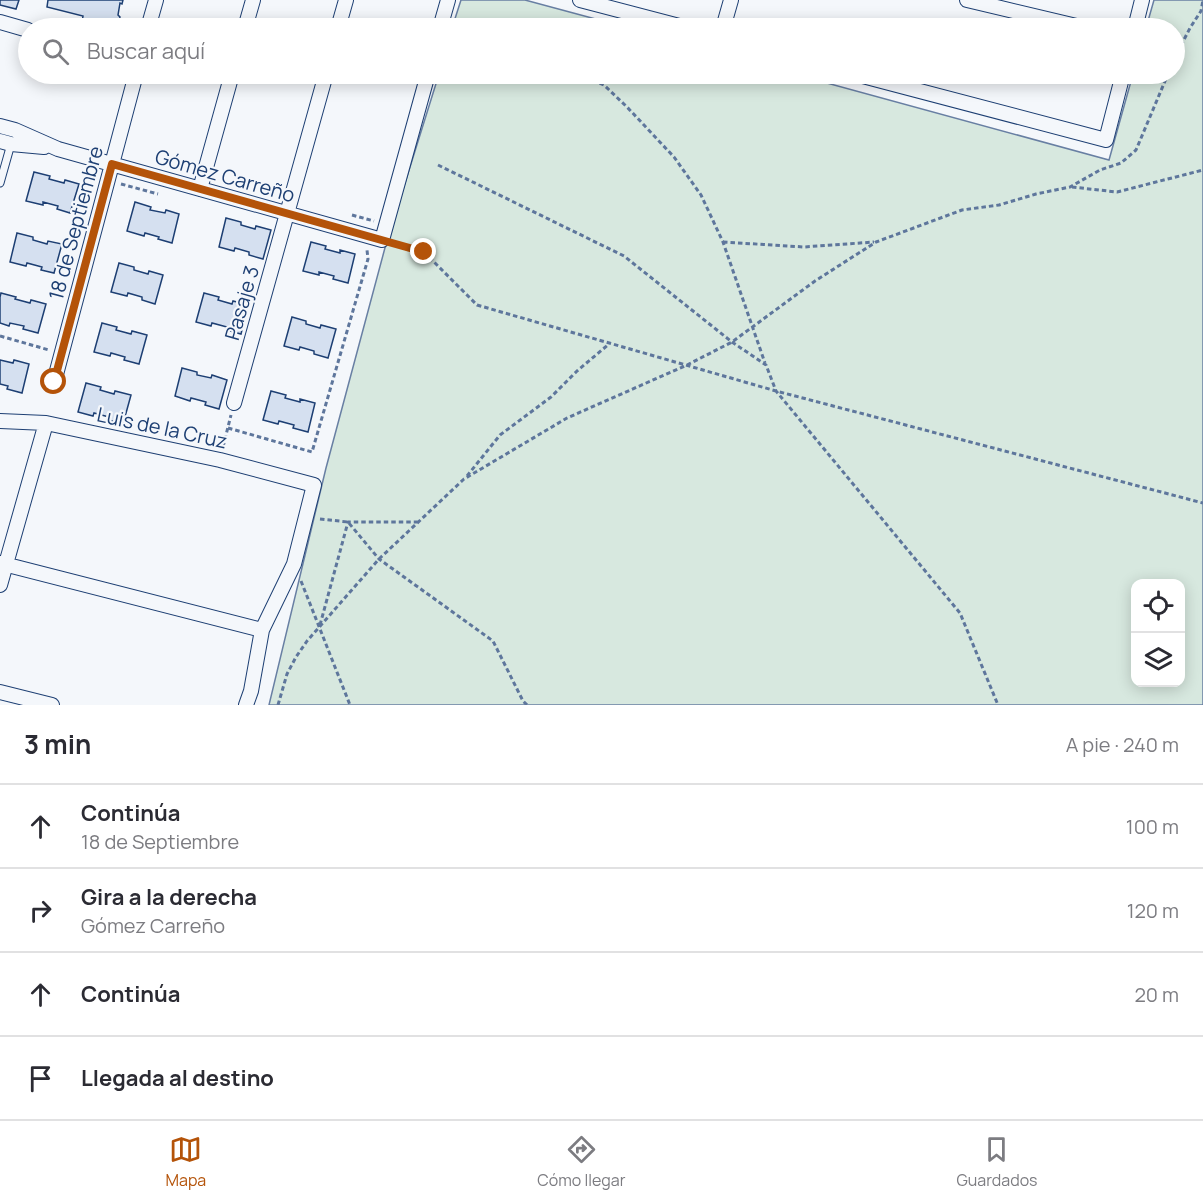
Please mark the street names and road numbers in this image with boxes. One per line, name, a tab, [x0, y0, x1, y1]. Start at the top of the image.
street label: 18 de Septiembre	[42, 143, 109, 303]
street label: Gómez Carreño	[152, 143, 298, 208]
street label: Pasaje 3	[218, 263, 265, 343]
street label: Luis de la Cruz	[94, 401, 230, 454]

